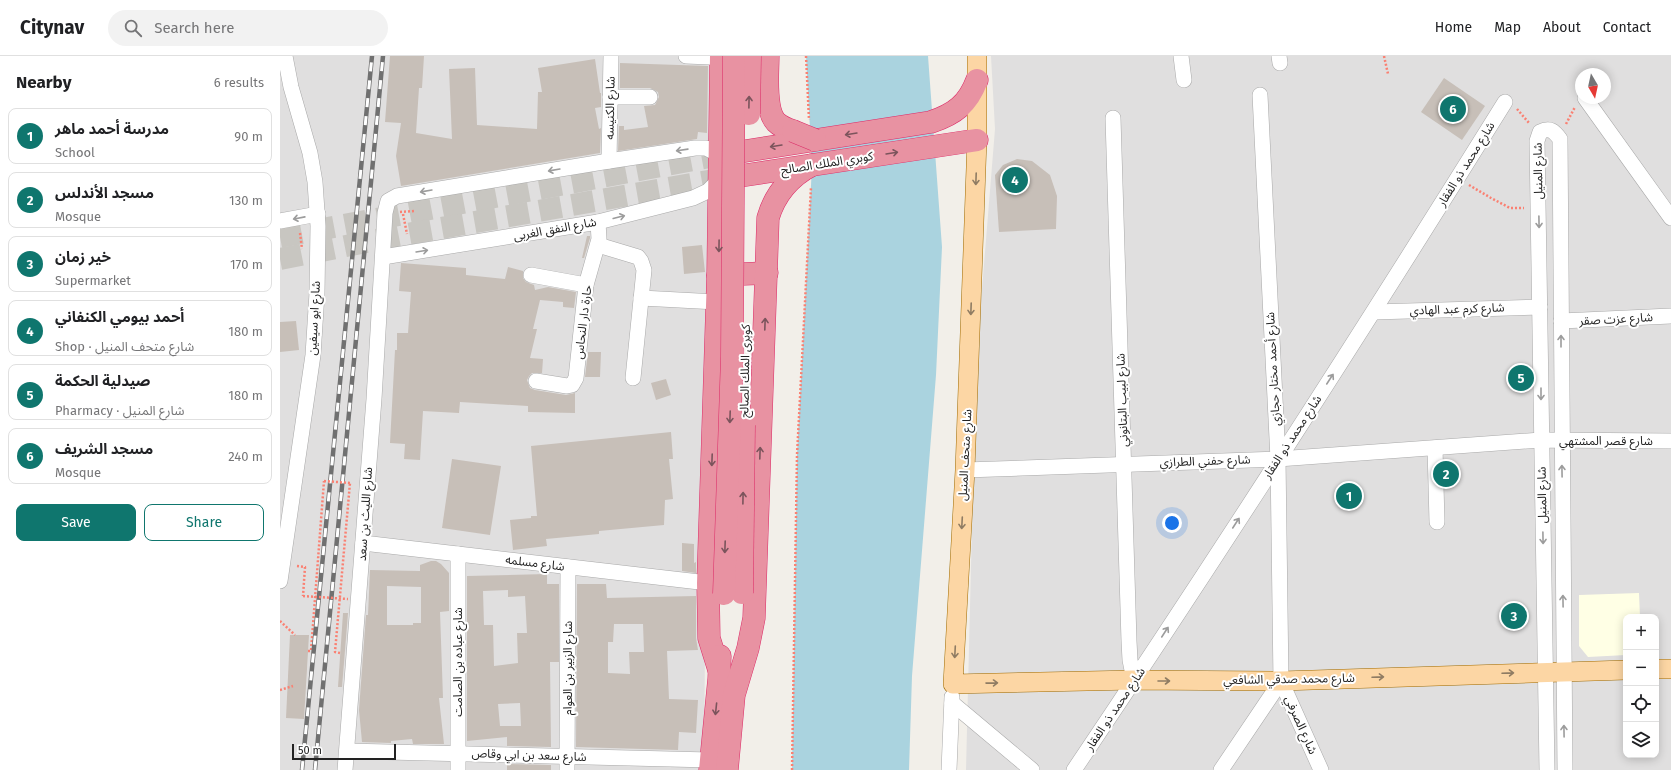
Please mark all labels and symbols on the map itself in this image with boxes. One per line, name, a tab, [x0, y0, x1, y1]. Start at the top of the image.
north arrow	[1575, 68, 1611, 104]
street label: شارع الكنيسه	[602, 76, 620, 140]
pin: 6	[1440, 94, 1466, 124]
one-way arrow	[745, 96, 753, 109]
street label: شارع محمد ذو الفقار	[1434, 119, 1499, 211]
one-way arrow	[845, 130, 858, 138]
one-way arrow	[770, 142, 783, 150]
street label: شارع المنيل	[1531, 142, 1547, 200]
one-way arrow	[676, 146, 689, 154]
street label: كوبري الملك الصالح	[780, 149, 876, 180]
one-way arrow	[885, 149, 898, 157]
pin: 4	[1002, 165, 1028, 195]
one-way arrow	[548, 166, 561, 174]
one-way arrow	[972, 172, 980, 185]
one-way arrow	[420, 188, 433, 196]
one-way arrow	[612, 213, 625, 220]
one-way arrow	[293, 214, 306, 222]
street label: شارع النفق الغربى	[512, 215, 598, 245]
one-way arrow	[1535, 215, 1543, 228]
one-way arrow	[715, 239, 722, 252]
one-way arrow	[415, 247, 428, 255]
street label: شارع ابو سيفين	[305, 280, 325, 356]
street label: حارة دار النحاس	[572, 284, 594, 360]
street label: شارع كرم عبد الهادي	[1409, 300, 1505, 320]
one-way arrow	[967, 302, 975, 315]
street label: شارع عزت صقر	[1578, 310, 1653, 330]
street label: شارع أحمد مختار حجازي	[1263, 311, 1286, 426]
one-way arrow	[761, 318, 769, 331]
street label: كوبرى الملك الصالح	[737, 323, 755, 418]
one-way arrow	[1557, 335, 1565, 348]
street label: شارع لبيب البتانوني	[1113, 353, 1133, 447]
pin: 5	[1508, 363, 1534, 393]
one-way arrow	[1326, 374, 1334, 385]
one-way arrow	[1537, 387, 1545, 400]
street label: شارع محمد ذو الفقار	[1259, 392, 1326, 483]
street label: شارع متحف المنيل	[956, 409, 976, 501]
one-way arrow	[726, 410, 733, 423]
street label: شارع قصر المشتهي	[1559, 434, 1653, 451]
one-way arrow	[757, 447, 764, 460]
street label: شارع حفني الطرازي	[1159, 452, 1251, 472]
one-way arrow	[708, 453, 716, 466]
pin: 2	[1433, 459, 1459, 489]
one-way arrow	[1558, 465, 1566, 478]
street label: شارع المنيل	[1535, 466, 1551, 524]
street label: شارع الليث بن سعد	[355, 467, 377, 562]
pin: 1	[1336, 481, 1362, 511]
one-way arrow	[739, 492, 747, 505]
your location	[1162, 513, 1182, 533]
one-way arrow	[958, 516, 966, 529]
one-way arrow	[1232, 518, 1240, 529]
one-way arrow	[1539, 531, 1547, 544]
one-way arrow	[721, 540, 729, 553]
street label: شارع مسلمه	[504, 552, 565, 576]
one-way arrow	[1559, 595, 1567, 608]
pin: 3	[1501, 601, 1527, 631]
street label: شارع عباده بن الصامت	[451, 607, 467, 717]
street label: شارع الزبير بن العوام	[561, 621, 577, 715]
one-way arrow	[1161, 627, 1169, 638]
one-way arrow	[951, 645, 958, 658]
street label: شارع محمد ذو الفقار	[1082, 665, 1150, 755]
one-way arrow	[1501, 669, 1514, 677]
street label: شارع محمد صدقي الشافعي	[1223, 671, 1355, 690]
one-way arrow	[1371, 674, 1384, 681]
one-way arrow	[1157, 677, 1170, 684]
one-way arrow	[985, 680, 998, 687]
street label: شارع الصرفي	[1279, 694, 1320, 758]
one-way arrow	[712, 702, 719, 715]
one-way arrow	[1560, 725, 1568, 738]
scale bar	[292, 742, 396, 761]
street label: شارع سعد بن ابي وقاص	[471, 746, 587, 767]

